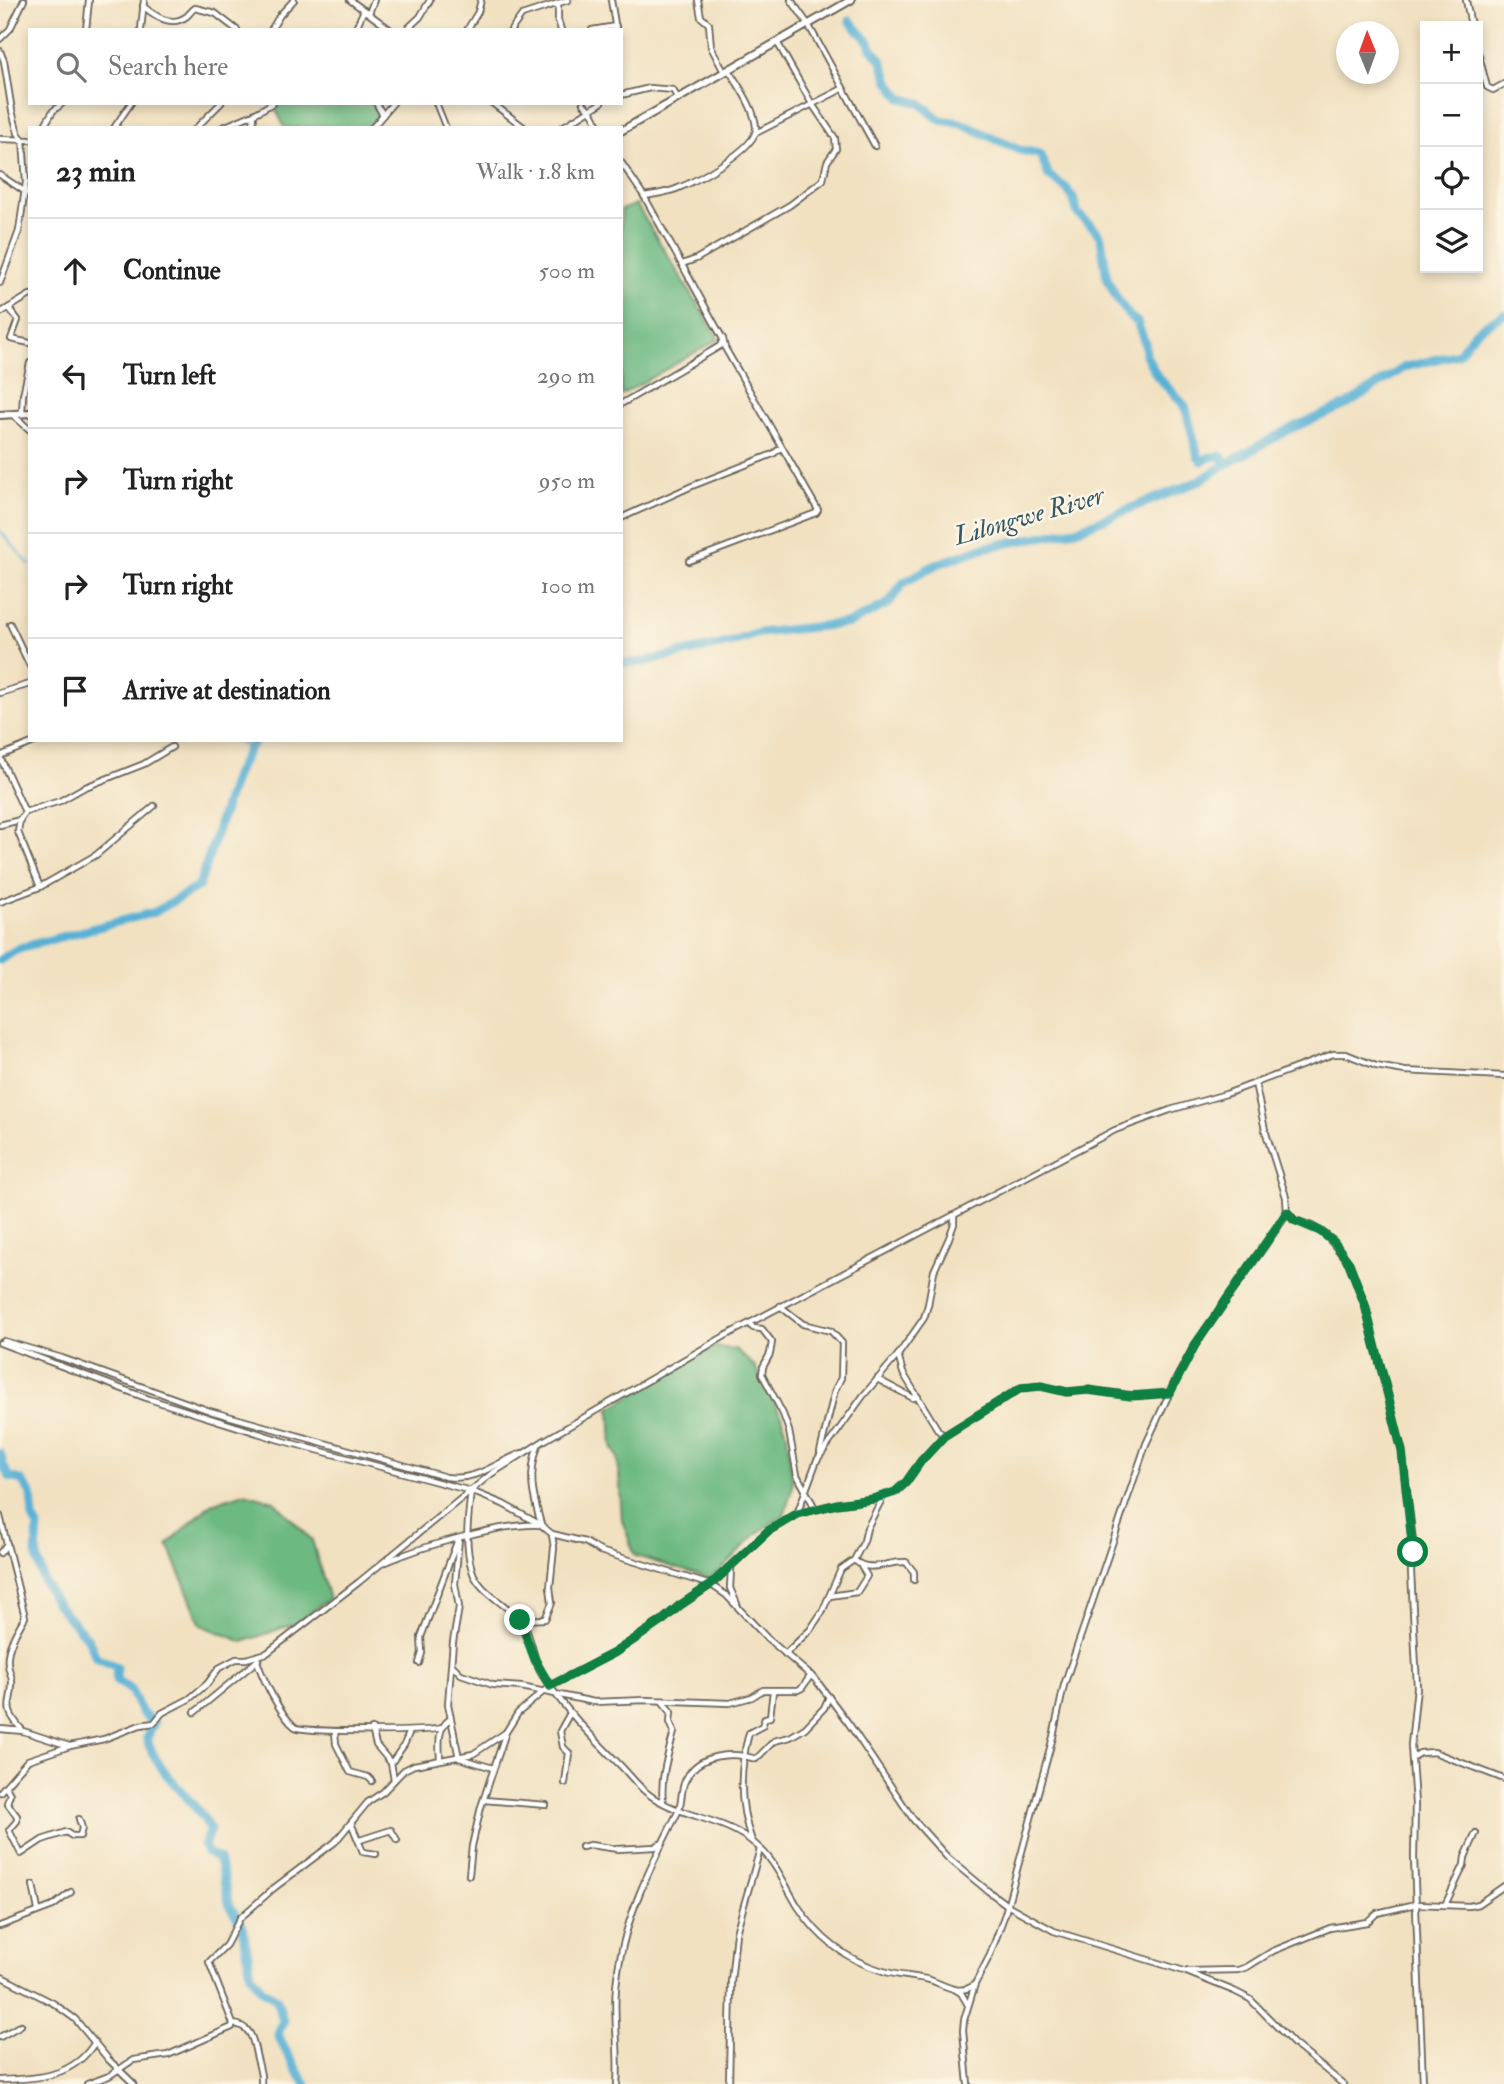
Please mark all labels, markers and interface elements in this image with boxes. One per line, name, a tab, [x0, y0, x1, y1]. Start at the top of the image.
north arrow	[1336, 21, 1399, 84]
map controls	[1420, 21, 1483, 273]
button: +	[1420, 21, 1483, 84]
search box	[28, 28, 623, 105]
icon: search	[52, 48, 90, 86]
text: Search here	[108, 51, 228, 83]
button: −	[1420, 84, 1483, 147]
button: locate	[1420, 147, 1483, 210]
text: 23 min	[56, 153, 136, 190]
text: Walk · 1.8 km	[476, 157, 595, 186]
button: layers	[1420, 210, 1483, 273]
icon: ahead	[56, 252, 94, 290]
text: Continue	[123, 255, 221, 287]
text: 500 m	[539, 256, 595, 285]
icon: left	[56, 357, 94, 395]
text: Turn left	[123, 360, 216, 392]
text: 290 m	[537, 361, 595, 390]
icon: right	[56, 462, 94, 500]
text: Turn right	[123, 465, 233, 497]
text: 950 m	[539, 466, 595, 495]
water label: Lilongwe River	[949, 479, 1109, 553]
icon: right	[56, 567, 94, 605]
text: Turn right	[123, 570, 233, 602]
text: 100 m	[541, 571, 595, 600]
icon: arrive	[56, 672, 94, 710]
text: Arrive at destination	[123, 675, 331, 707]
route start	[1397, 1536, 1428, 1567]
route end	[504, 1604, 535, 1635]

